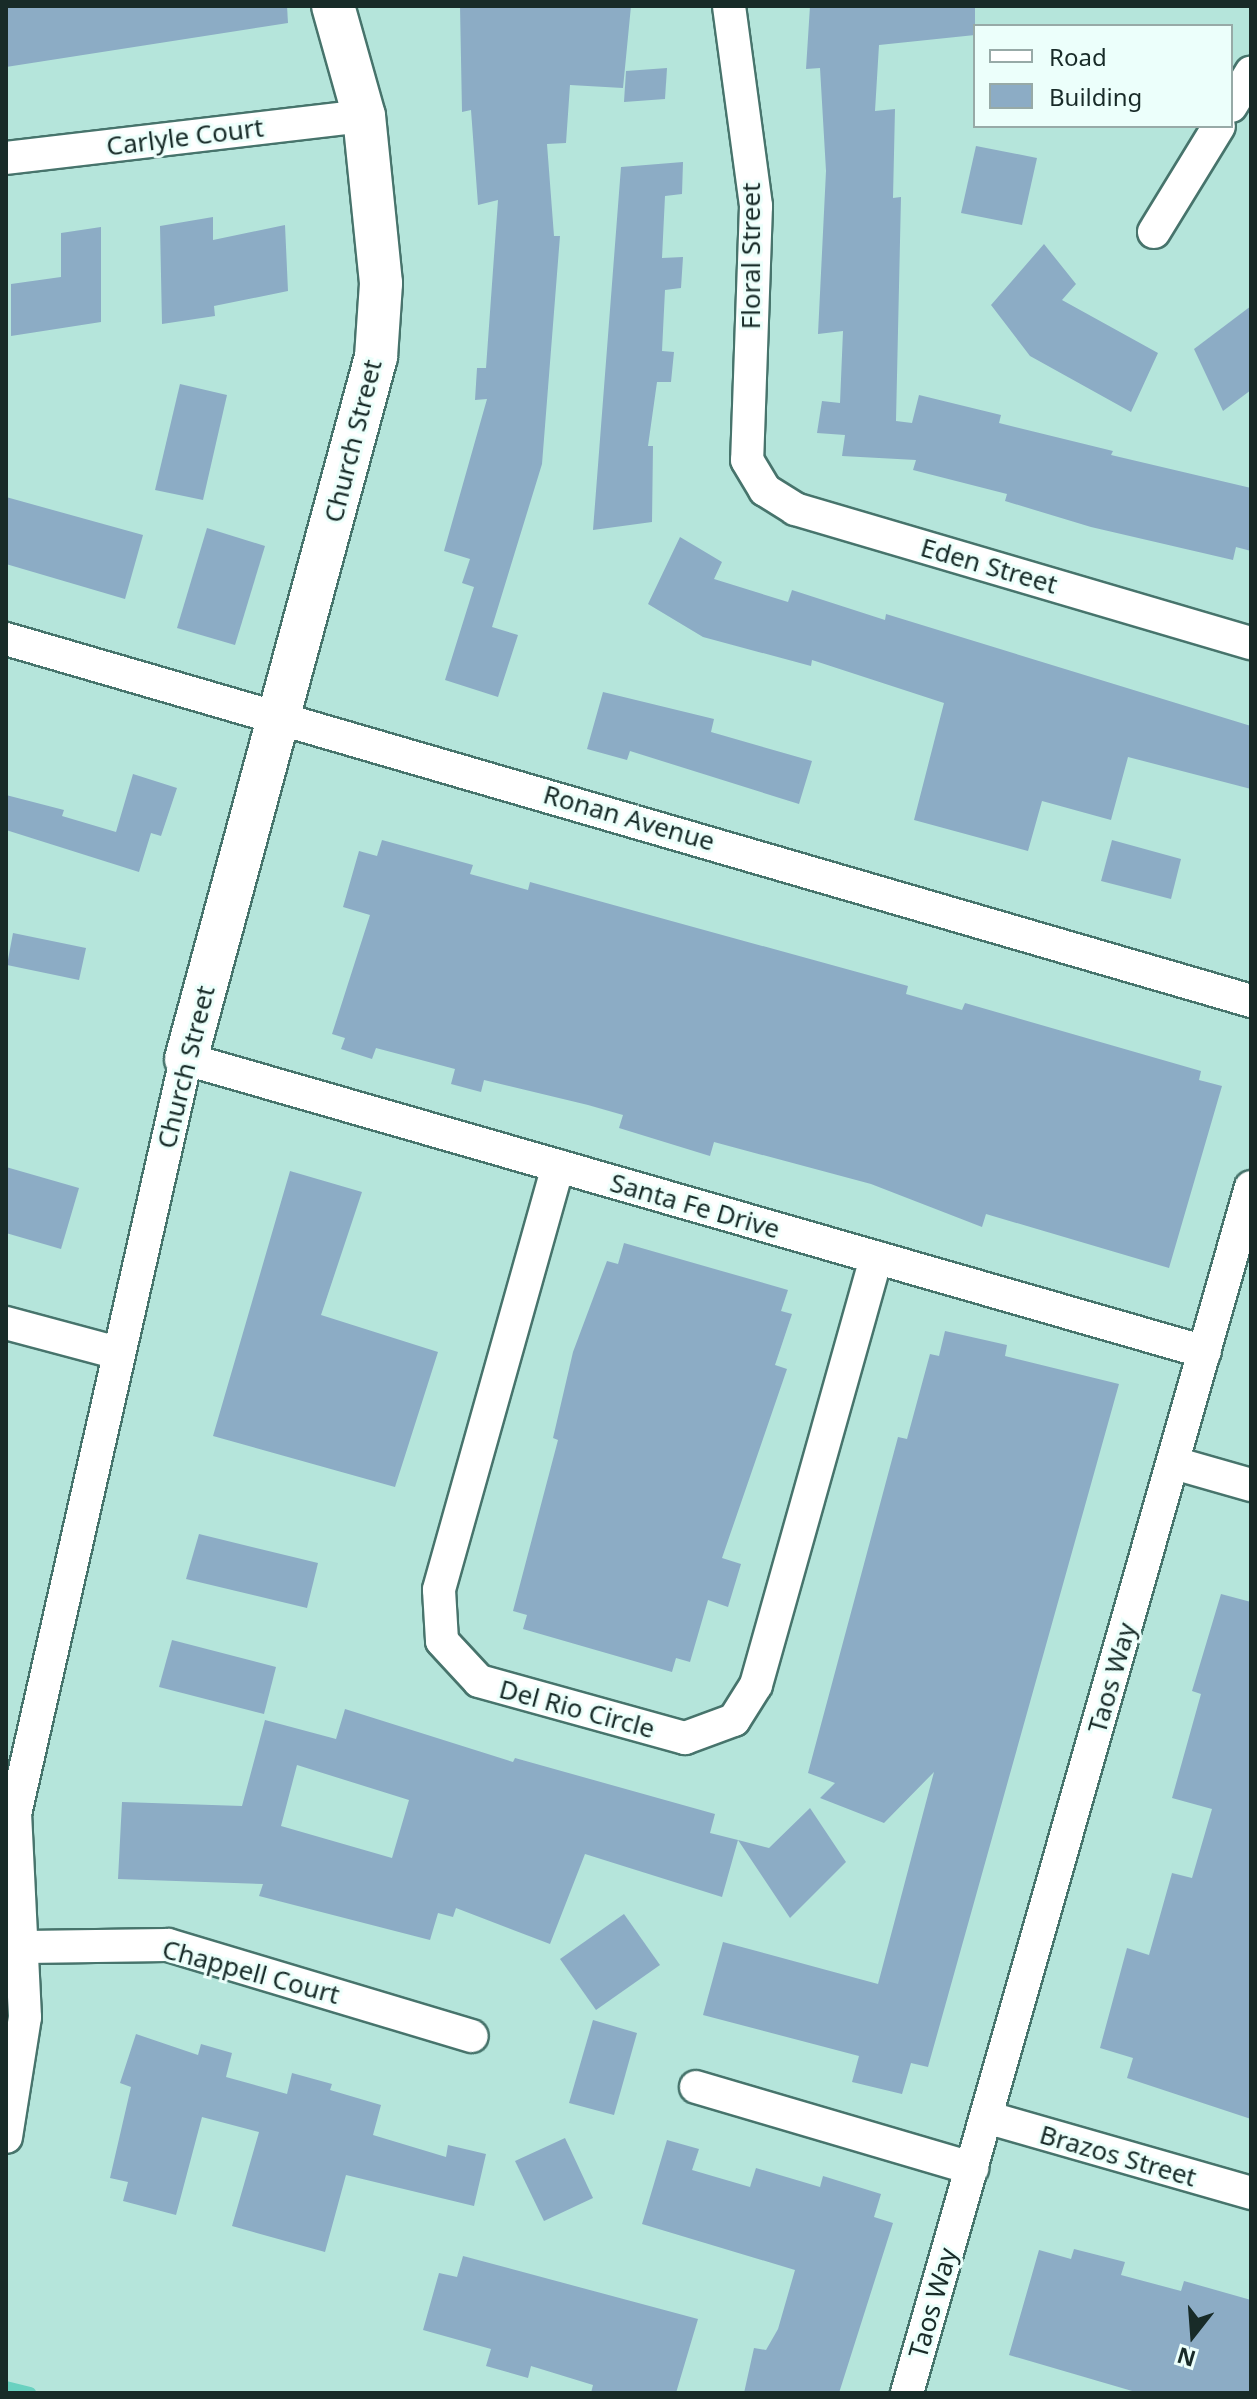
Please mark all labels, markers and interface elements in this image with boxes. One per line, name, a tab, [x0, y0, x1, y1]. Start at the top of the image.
legend	[973, 24, 1233, 128]
text: Road	[1049, 40, 1107, 73]
text: Building	[1049, 80, 1142, 113]
street label: Carlyle Court	[105, 112, 265, 162]
street label: Floral Street	[735, 183, 767, 329]
street label: Church Street	[318, 356, 388, 526]
street label: Eden Street	[917, 532, 1061, 600]
street label: Ronan Avenue	[540, 779, 718, 857]
street label: Church Street	[151, 982, 221, 1152]
street label: Santa Fe Drive	[607, 1167, 783, 1245]
street label: Taos Way	[1081, 1619, 1143, 1737]
street label: Del Rio Circle	[496, 1673, 658, 1745]
street label: Chappell Court	[159, 1933, 343, 2011]
street label: Brazos Street	[1036, 2119, 1200, 2193]
street label: Taos Way	[902, 2244, 964, 2362]
north arrow	[1153, 2295, 1233, 2375]
text: N	[1173, 2341, 1199, 2375]

